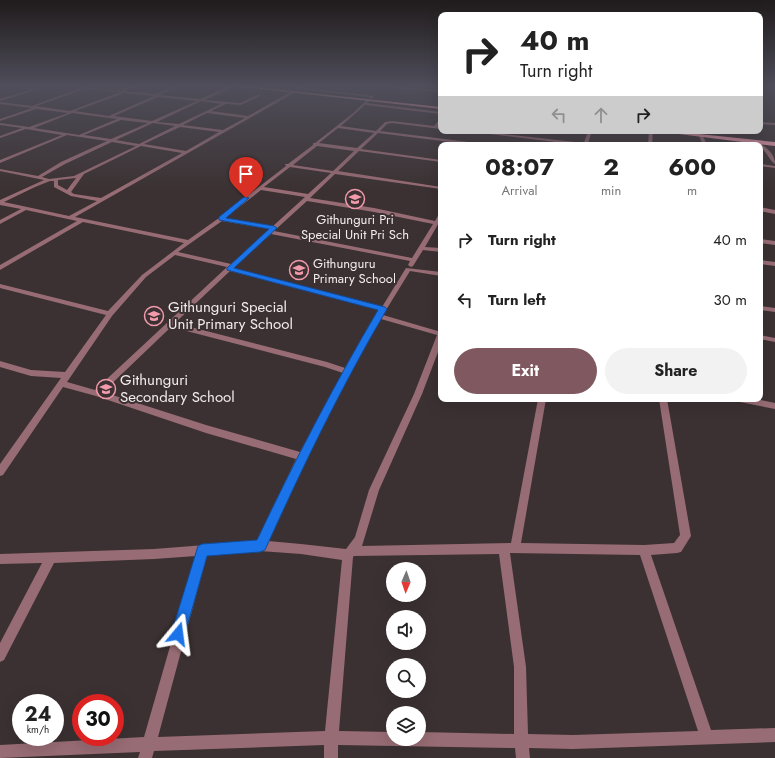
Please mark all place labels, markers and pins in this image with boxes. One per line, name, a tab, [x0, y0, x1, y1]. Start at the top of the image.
pin	[229, 157, 263, 198]
school or university icon: Githunguri Pri Special Unit Pri Sch	[344, 188, 366, 210]
place label: Githunguri Pri Special Unit Pri Sch	[301, 210, 409, 244]
place label: Githunguru Primary School	[313, 254, 396, 288]
school or university icon: Githunguru Primary School	[288, 259, 310, 281]
place label: Githunguri Special Unit Primary School	[168, 296, 293, 335]
school or university icon: Githunguri Special Unit Primary School	[143, 305, 165, 327]
place label: Githunguri Secondary School	[120, 369, 235, 408]
school or university icon: Githunguri Secondary School	[95, 378, 117, 400]

